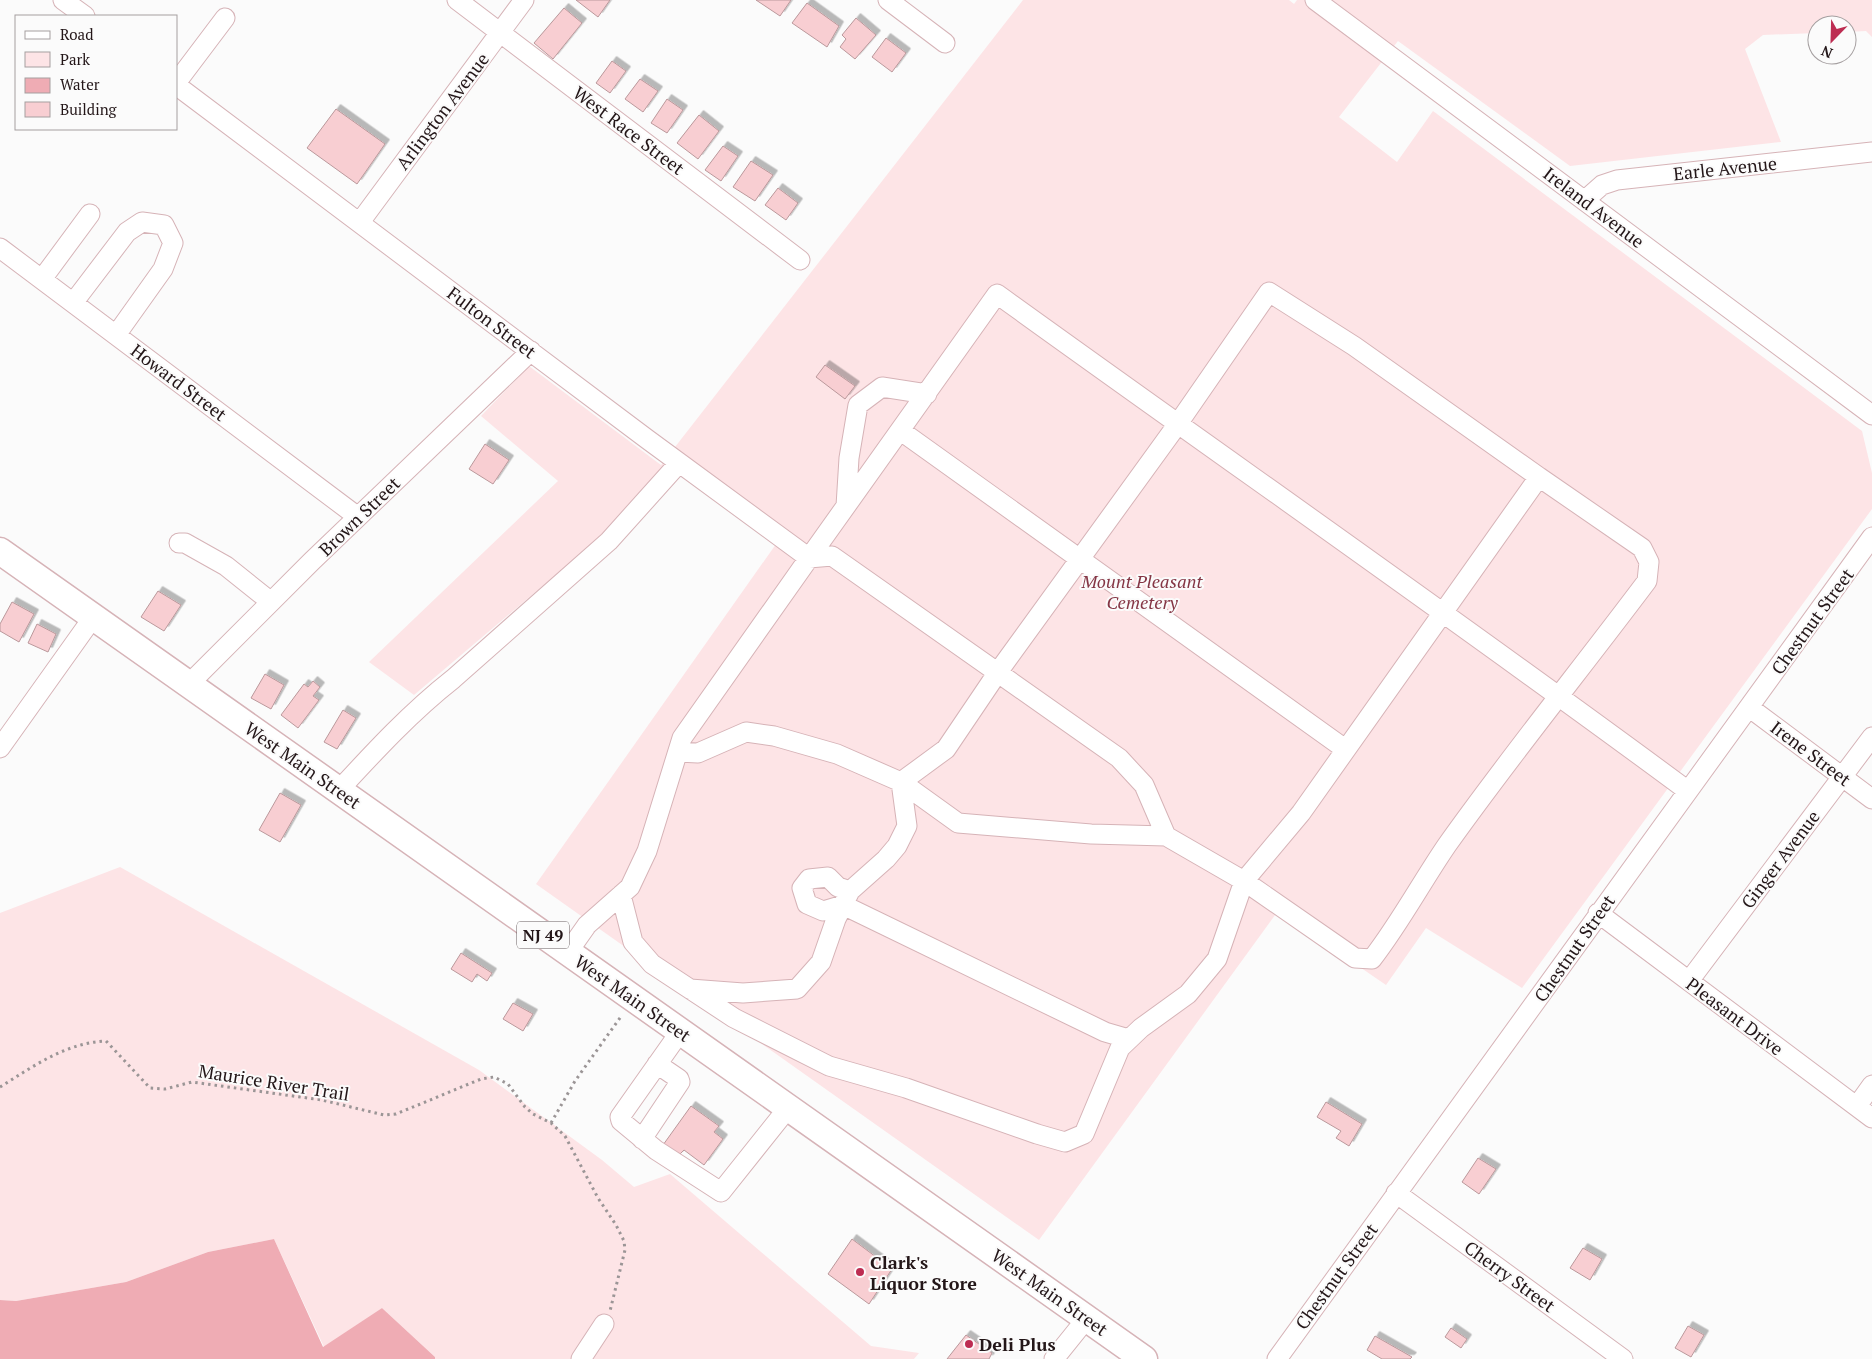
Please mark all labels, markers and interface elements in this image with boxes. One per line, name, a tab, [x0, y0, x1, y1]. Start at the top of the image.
legend	[15, 15, 178, 130]
north arrow	[1807, 15, 1857, 65]
text: Road	[60, 24, 93, 44]
text: N	[1818, 41, 1835, 63]
street label: Arlington Avenue	[390, 48, 494, 174]
text: Park	[60, 49, 90, 69]
text: Water	[60, 74, 100, 94]
street label: West Race Street	[568, 80, 690, 180]
text: Building	[60, 99, 118, 119]
street label: Earle Avenue	[1672, 151, 1778, 185]
street label: Ireland Avenue	[1539, 161, 1649, 253]
street label: Fulton Street	[443, 281, 542, 363]
street label: Howard Street	[126, 338, 232, 426]
street label: Brown Street	[313, 471, 405, 561]
street label: Chestnut Street	[1765, 563, 1859, 679]
park label: Mount Pleasant Cemetery	[1080, 569, 1204, 614]
street label: Irene Street	[1766, 715, 1856, 791]
street label: West Main Street	[240, 716, 366, 814]
street label: Ginger Avenue	[1735, 805, 1825, 913]
street label: Chestnut Street	[1528, 889, 1620, 1006]
road number: NJ 49	[517, 922, 569, 948]
street label: West Main Street	[570, 949, 696, 1047]
street label: Pleasant Drive	[1682, 972, 1788, 1060]
street label: Maurice River Trail	[197, 1058, 351, 1106]
street label: Chestnut Street	[1289, 1218, 1383, 1334]
street label: Cherry Street	[1460, 1235, 1561, 1317]
street label: West Main Street	[987, 1243, 1113, 1341]
place label: Clark's Liquor Store	[870, 1250, 977, 1295]
marker: Clark's Liquor Store	[854, 1266, 866, 1278]
place label: Deli Plus	[979, 1332, 1056, 1356]
marker: Deli Plus	[963, 1338, 975, 1350]

